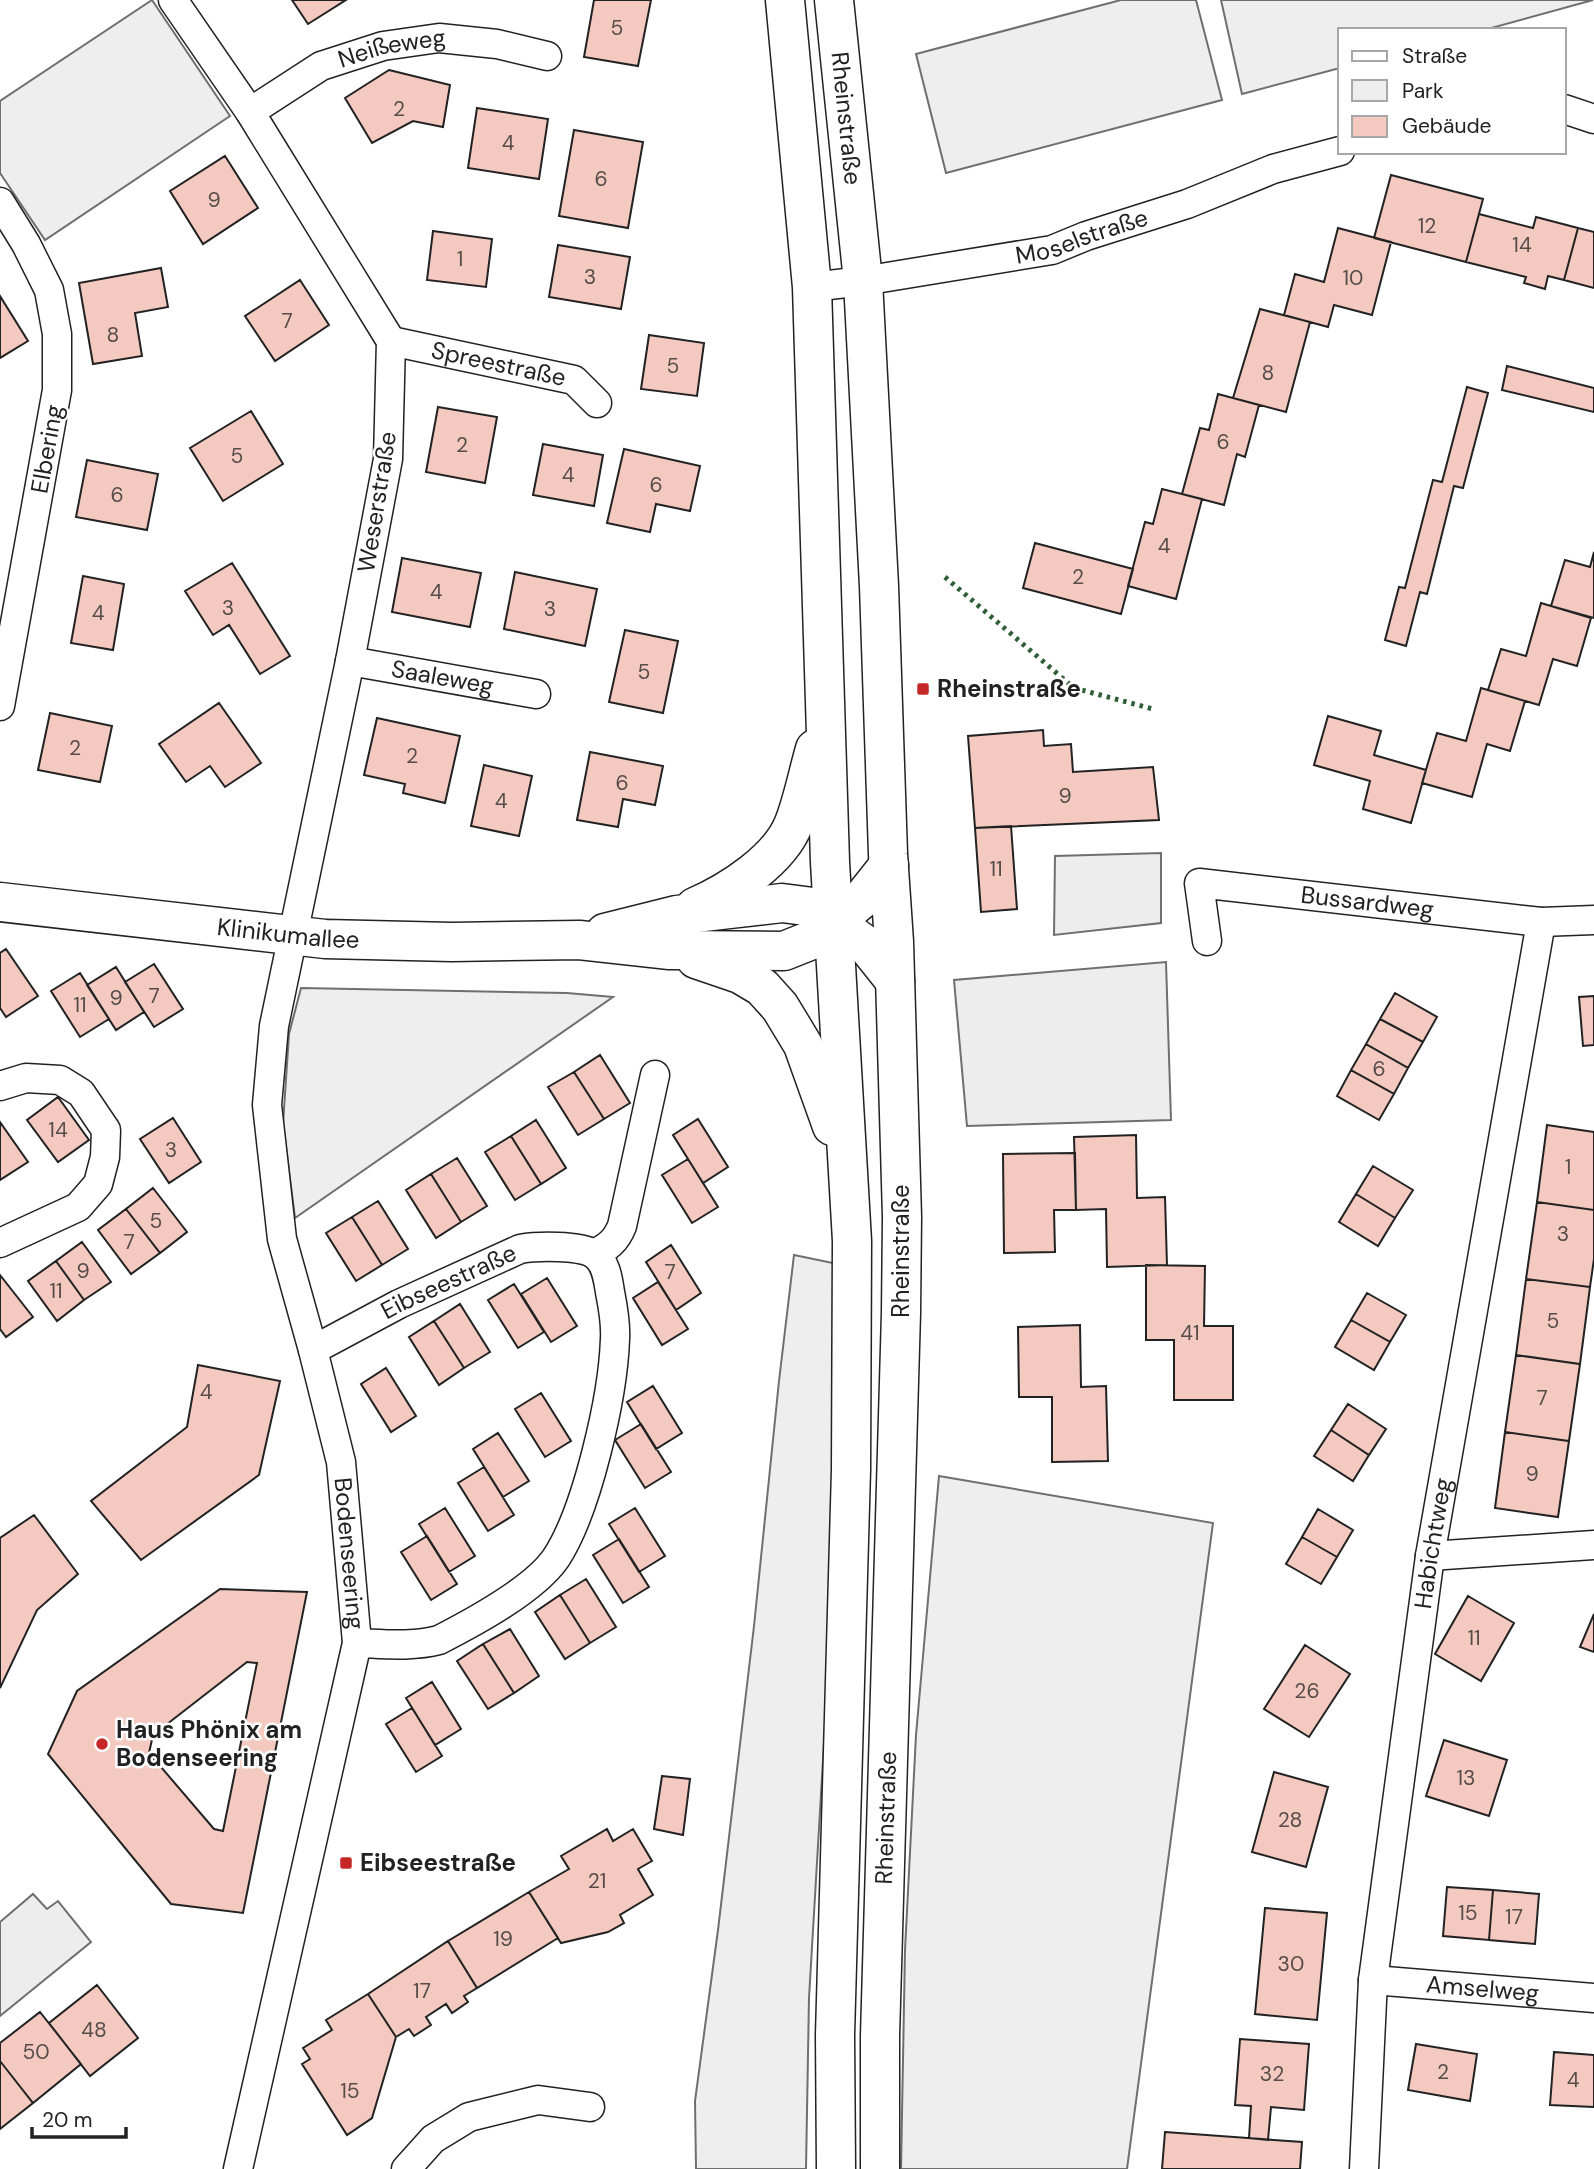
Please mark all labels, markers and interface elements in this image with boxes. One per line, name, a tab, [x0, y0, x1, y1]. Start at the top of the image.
house number: 5	[611, 14, 623, 42]
street label: Neißeweg	[334, 21, 448, 75]
legend	[1338, 28, 1566, 154]
text: Straße	[1402, 42, 1467, 70]
street label: Rheinstraße	[824, 50, 869, 186]
text: Park	[1402, 77, 1444, 105]
house number: 2	[393, 95, 405, 123]
text: Gebäude	[1402, 112, 1492, 140]
house number: 4	[502, 129, 515, 157]
house number: 6	[594, 165, 608, 193]
house number: 9	[207, 186, 221, 214]
street label: Moselstraße	[1013, 201, 1152, 271]
house number: 12	[1418, 212, 1436, 240]
house number: 14	[1512, 231, 1532, 259]
house number: 1	[457, 245, 463, 273]
house number: 3	[584, 263, 596, 291]
house number: 10	[1343, 264, 1363, 292]
house number: 7	[281, 307, 293, 335]
house number: 8	[107, 321, 119, 349]
street label: Spreestraße	[429, 334, 569, 393]
house number: 5	[667, 352, 679, 380]
house number: 8	[1262, 359, 1274, 387]
street label: Elbering	[23, 402, 70, 496]
house number: 6	[1216, 428, 1230, 456]
street label: Weserstraße	[350, 429, 403, 575]
house number: 2	[456, 431, 468, 459]
house number: 5	[231, 442, 243, 470]
house number: 4	[562, 461, 575, 489]
house number: 6	[649, 471, 663, 499]
house number: 6	[110, 481, 124, 509]
house number: 4	[1158, 532, 1171, 560]
house number: 2	[1072, 563, 1084, 591]
house number: 4	[430, 578, 443, 606]
house number: 3	[222, 594, 234, 622]
house number: 3	[544, 595, 556, 623]
house number: 4	[92, 599, 105, 627]
street label: Saaleweg	[389, 653, 496, 701]
house number: 5	[638, 658, 650, 686]
place label: Rheinstraße	[937, 673, 1081, 704]
marker: Rheinstraße	[915, 681, 931, 697]
house number: 2	[69, 734, 81, 762]
house number: 2	[406, 742, 418, 770]
house number: 6	[615, 769, 629, 797]
house number: 9	[1058, 782, 1072, 810]
house number: 4	[495, 787, 508, 815]
house number: 11	[989, 855, 1003, 883]
street label: Bussardweg	[1299, 879, 1436, 925]
street label: Klinikumallee	[215, 911, 360, 955]
house number: 7	[148, 982, 160, 1010]
house number: 9	[109, 984, 123, 1012]
house number: 11	[73, 991, 87, 1019]
house number: 6	[1372, 1055, 1386, 1083]
house number: 14	[48, 1116, 68, 1144]
house number: 3	[165, 1136, 177, 1164]
house number: 1	[1565, 1153, 1571, 1181]
street label: Rheinstraße	[885, 1184, 916, 1318]
house number: 5	[150, 1207, 162, 1235]
house number: 3	[1557, 1220, 1569, 1248]
house number: 7	[123, 1228, 135, 1256]
street label: Eibseestraße	[375, 1237, 521, 1326]
house number: 9	[76, 1257, 90, 1285]
house number: 7	[664, 1258, 676, 1286]
house number: 11	[49, 1277, 63, 1305]
house number: 5	[1547, 1307, 1559, 1335]
house number: 41	[1180, 1319, 1200, 1347]
house number: 4	[200, 1378, 213, 1406]
house number: 7	[1536, 1384, 1548, 1412]
house number: 9	[1525, 1460, 1539, 1488]
street label: Habichtweg	[1407, 1475, 1458, 1611]
street label: Bodenseering	[327, 1476, 372, 1631]
house number: 11	[1467, 1624, 1481, 1652]
house number: 26	[1294, 1677, 1320, 1705]
place label: Haus Phönix am Bodenseering	[116, 1714, 302, 1773]
marker: Haus Phönix am Bodenseering	[94, 1736, 110, 1752]
street label: Rheinstraße	[868, 1751, 903, 1885]
house number: 13	[1457, 1764, 1475, 1792]
house number: 28	[1278, 1806, 1302, 1834]
place label: Eibseestraße	[360, 1847, 516, 1878]
marker: Eibseestraße	[338, 1855, 354, 1871]
house number: 21	[588, 1867, 606, 1895]
house number: 15	[1458, 1899, 1478, 1927]
house number: 17	[1505, 1903, 1523, 1931]
house number: 19	[493, 1925, 513, 1953]
house number: 30	[1278, 1950, 1304, 1978]
street label: Amselweg	[1425, 1968, 1540, 2008]
house number: 17	[413, 1977, 431, 2005]
house number: 48	[81, 2016, 107, 2044]
house number: 50	[22, 2038, 50, 2066]
house number: 2	[1437, 2058, 1449, 2086]
house number: 32	[1260, 2060, 1284, 2088]
house number: 4	[1567, 2066, 1580, 2094]
house number: 15	[340, 2077, 360, 2105]
scale bar	[32, 2096, 126, 2140]
text: 20 m	[42, 2106, 93, 2134]

